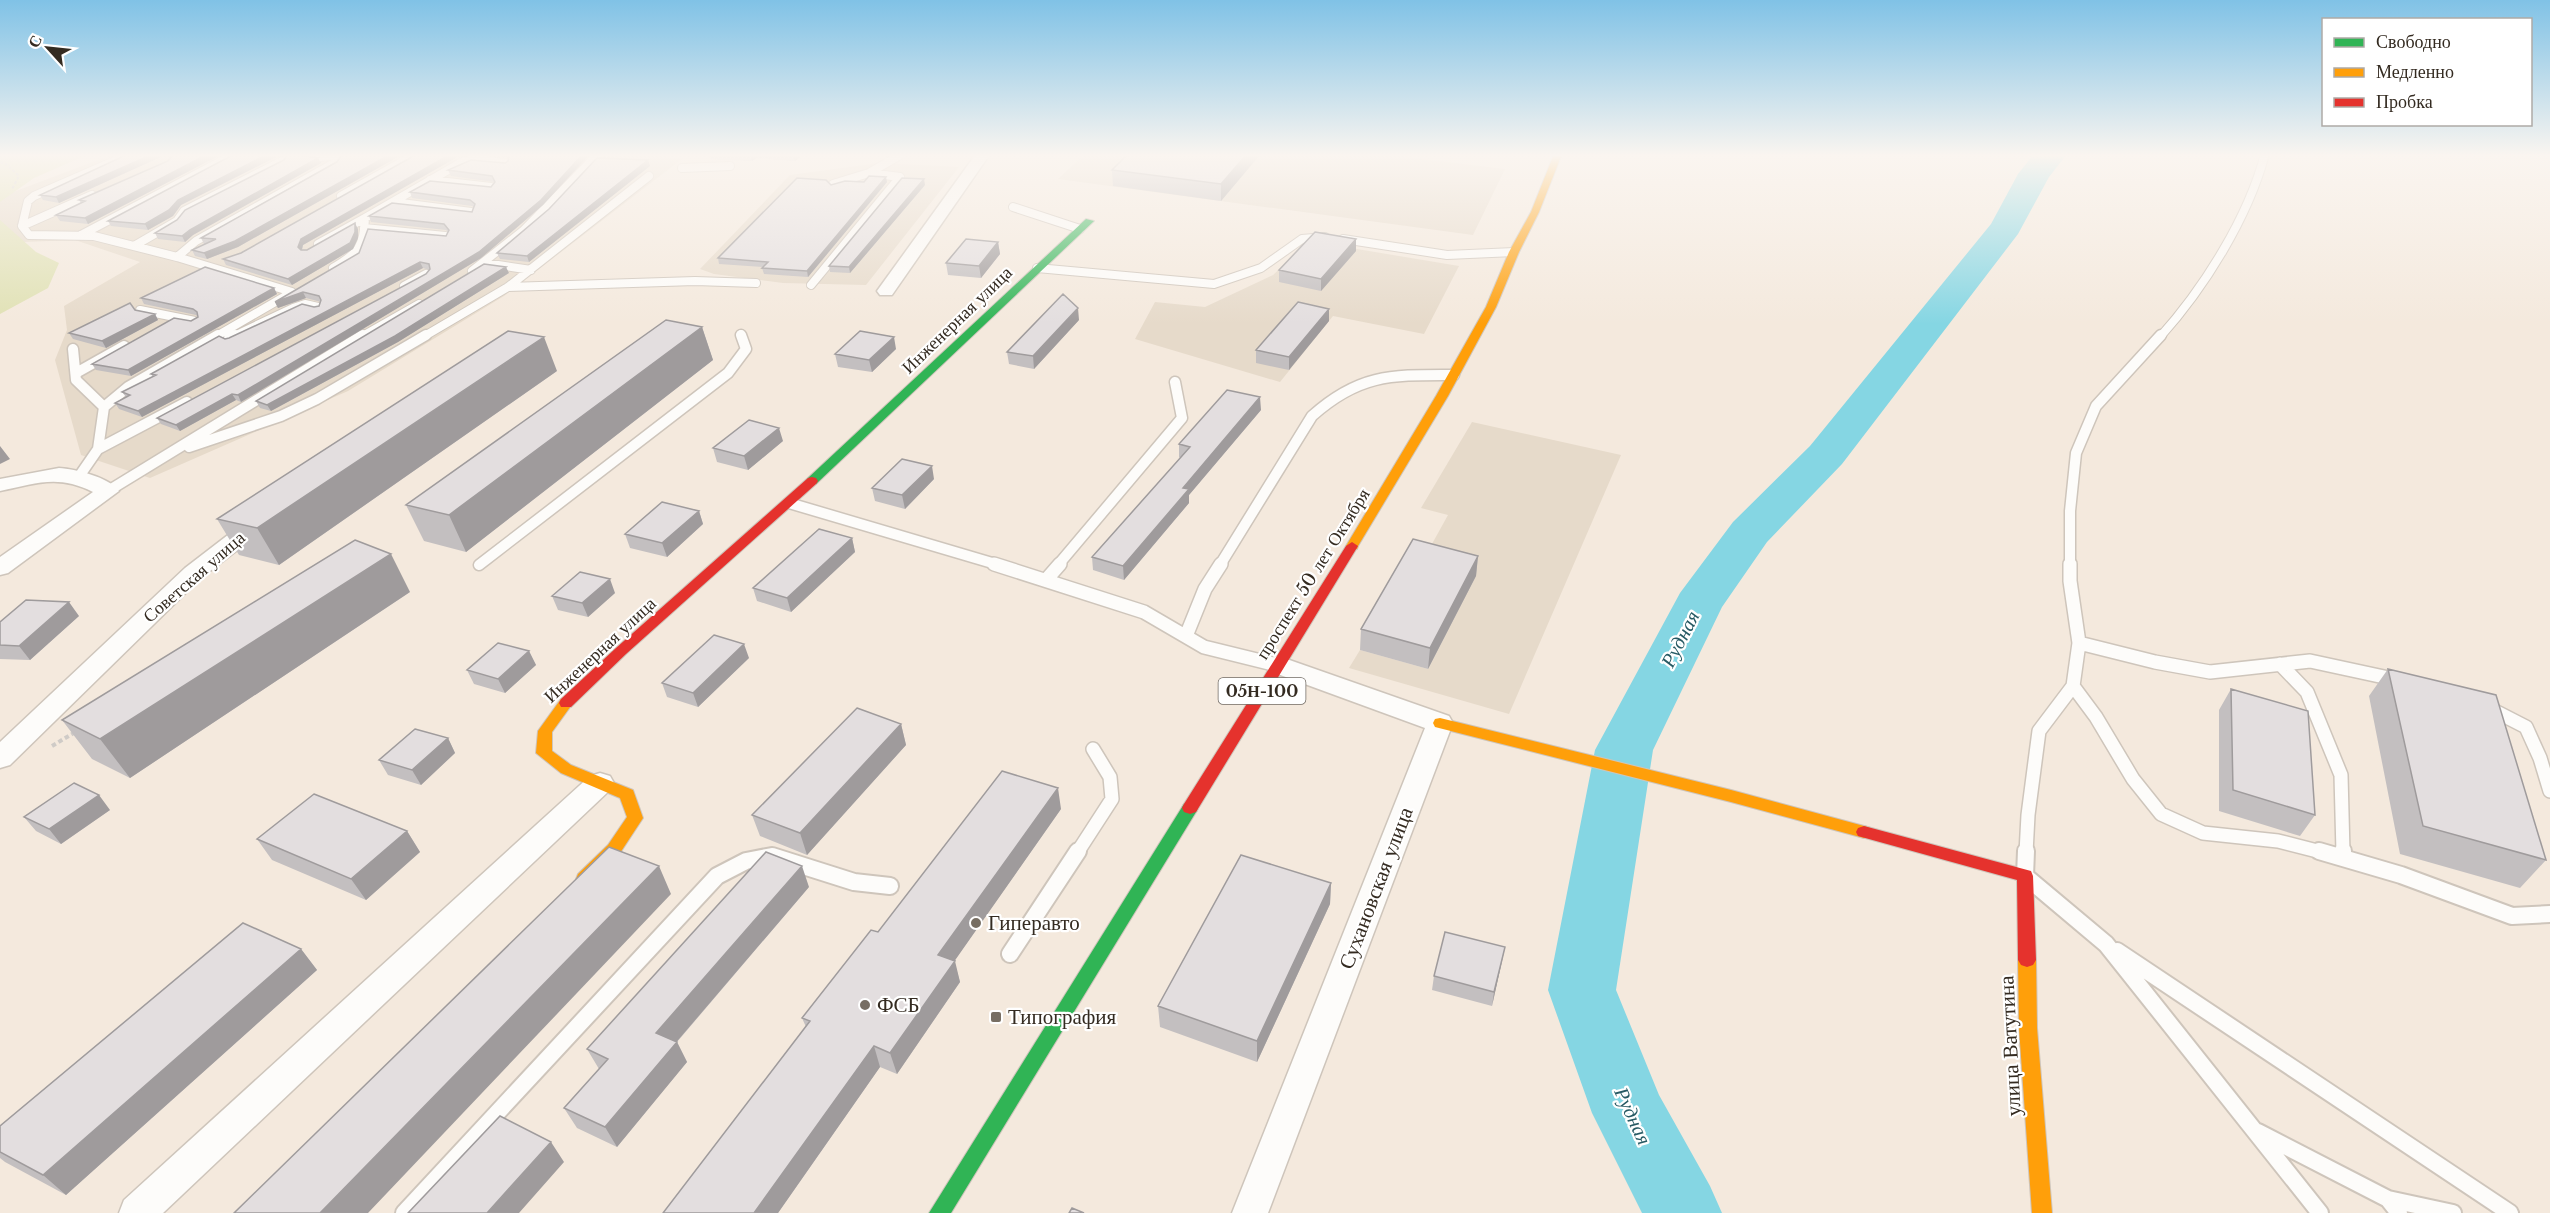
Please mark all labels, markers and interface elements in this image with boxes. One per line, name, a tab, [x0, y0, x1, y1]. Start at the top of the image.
north arrow	[18, 18, 78, 78]
legend	[2322, 18, 2532, 126]
text: С	[23, 31, 46, 51]
text: Свободно	[2376, 31, 2451, 53]
text: Медленно	[2376, 61, 2454, 83]
text: Пробка	[2376, 91, 2433, 113]
street label: Инженерная улица	[897, 262, 1017, 378]
street label: проспект 50 лет Октября	[1251, 484, 1375, 664]
street label: Советская улица	[139, 527, 249, 627]
street label: Инженерная улица	[539, 593, 661, 707]
water label: Рудная	[1655, 607, 1704, 672]
road number: 05Н-100	[1218, 678, 1306, 704]
street label: Сухановская улица	[1333, 803, 1419, 973]
place label: Гиперавто	[988, 910, 1080, 936]
marker: Гиперавто	[969, 916, 983, 930]
street label: улица Ватутина	[1993, 974, 2027, 1117]
place label: ФСБ	[877, 992, 920, 1018]
marker: ФСБ	[858, 998, 872, 1012]
place label: Типография	[1008, 1004, 1117, 1030]
marker: Типография	[989, 1010, 1003, 1024]
water label: Рудная	[1609, 1083, 1657, 1148]

